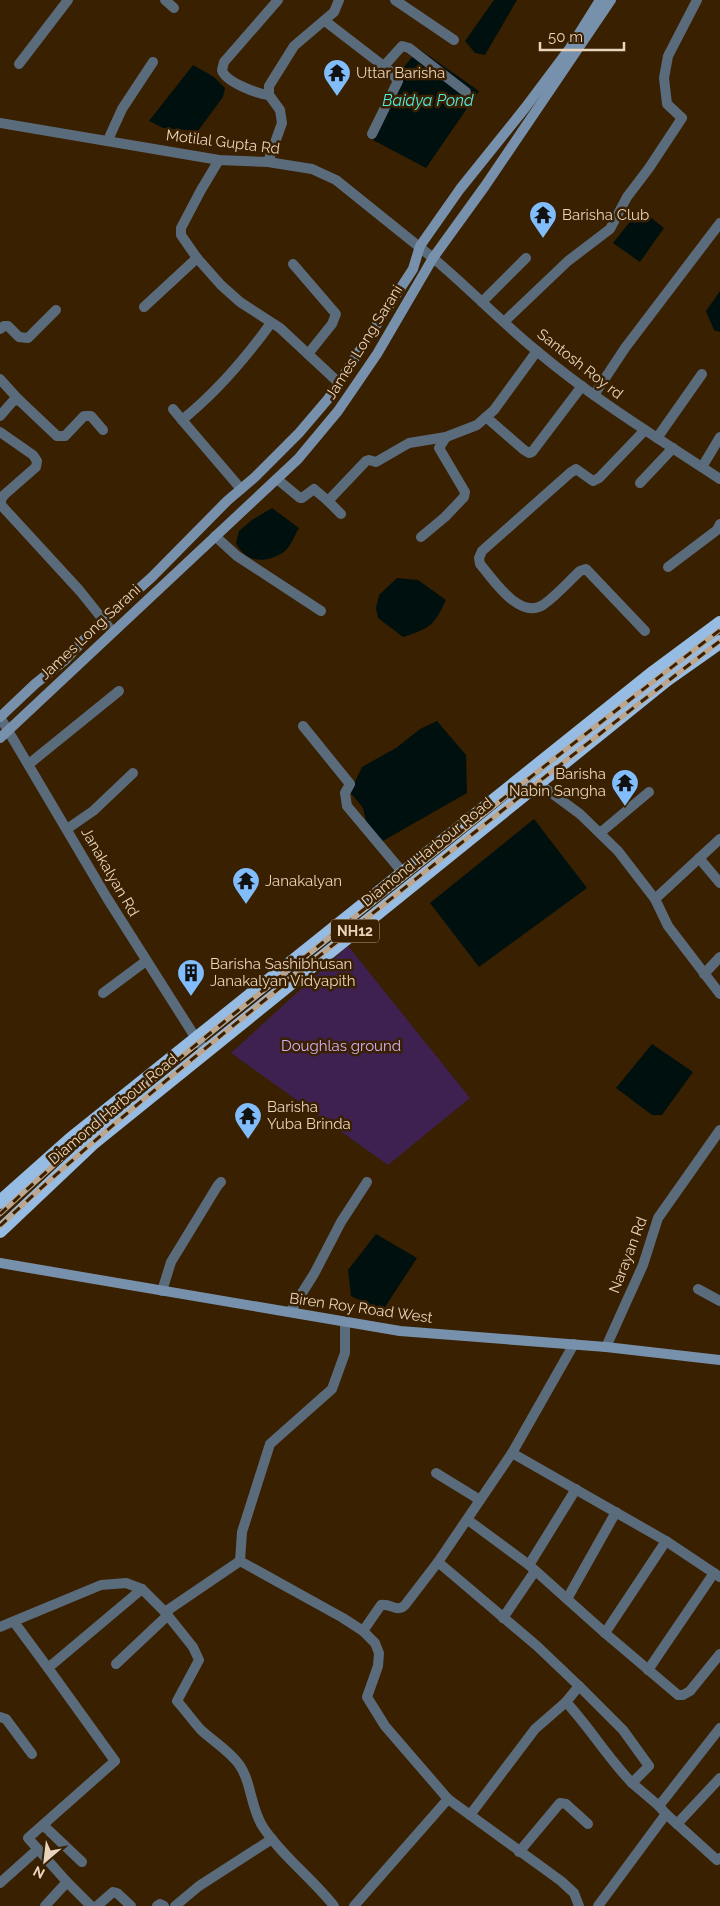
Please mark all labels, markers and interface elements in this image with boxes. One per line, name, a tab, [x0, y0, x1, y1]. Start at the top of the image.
scale bar	[540, 20, 624, 52]
text: 50 m	[548, 28, 583, 46]
temple icon: Uttar Barisha	[322, 58, 352, 97]
place label: Uttar Barisha	[356, 64, 445, 82]
water label: Baidya Pond	[382, 91, 474, 110]
street label: Motilal Gupta Rd	[165, 126, 281, 158]
temple icon: Barisha Club	[528, 200, 558, 239]
place label: Barisha Club	[562, 206, 649, 224]
street label: James Long Sarani	[322, 282, 406, 402]
street label: Santosh Roy rd	[534, 325, 626, 403]
street label: James Long Sarani	[36, 581, 144, 683]
place label: Barisha Nabin Sangha	[509, 765, 606, 800]
temple icon: Barisha Nabin Sangha	[610, 768, 640, 807]
street label: Diamond Harbour Road	[358, 794, 496, 910]
street label: Janakalyan Rd	[77, 824, 143, 920]
temple icon: Janakalyan	[231, 866, 261, 905]
place label: Janakalyan	[265, 872, 342, 890]
road number: NH12	[331, 919, 379, 942]
place label: Barisha Sashibhusan Janakalyan Vidyapith	[210, 955, 355, 990]
building icon: Barisha Sashibhusan Janakalyan Vidyapith	[176, 958, 206, 997]
park label: Doughlas ground	[281, 1037, 401, 1055]
street label: Diamond Harbour Road	[45, 1050, 181, 1168]
place label: Barisha Yuba Brinda	[267, 1098, 351, 1133]
temple icon: Barisha Yuba Brinda	[233, 1101, 263, 1140]
street label: Narayan Rd	[605, 1214, 651, 1296]
street label: Biren Roy Road West	[288, 1289, 434, 1327]
north arrow	[20, 1836, 70, 1886]
text: N	[30, 1863, 47, 1882]

